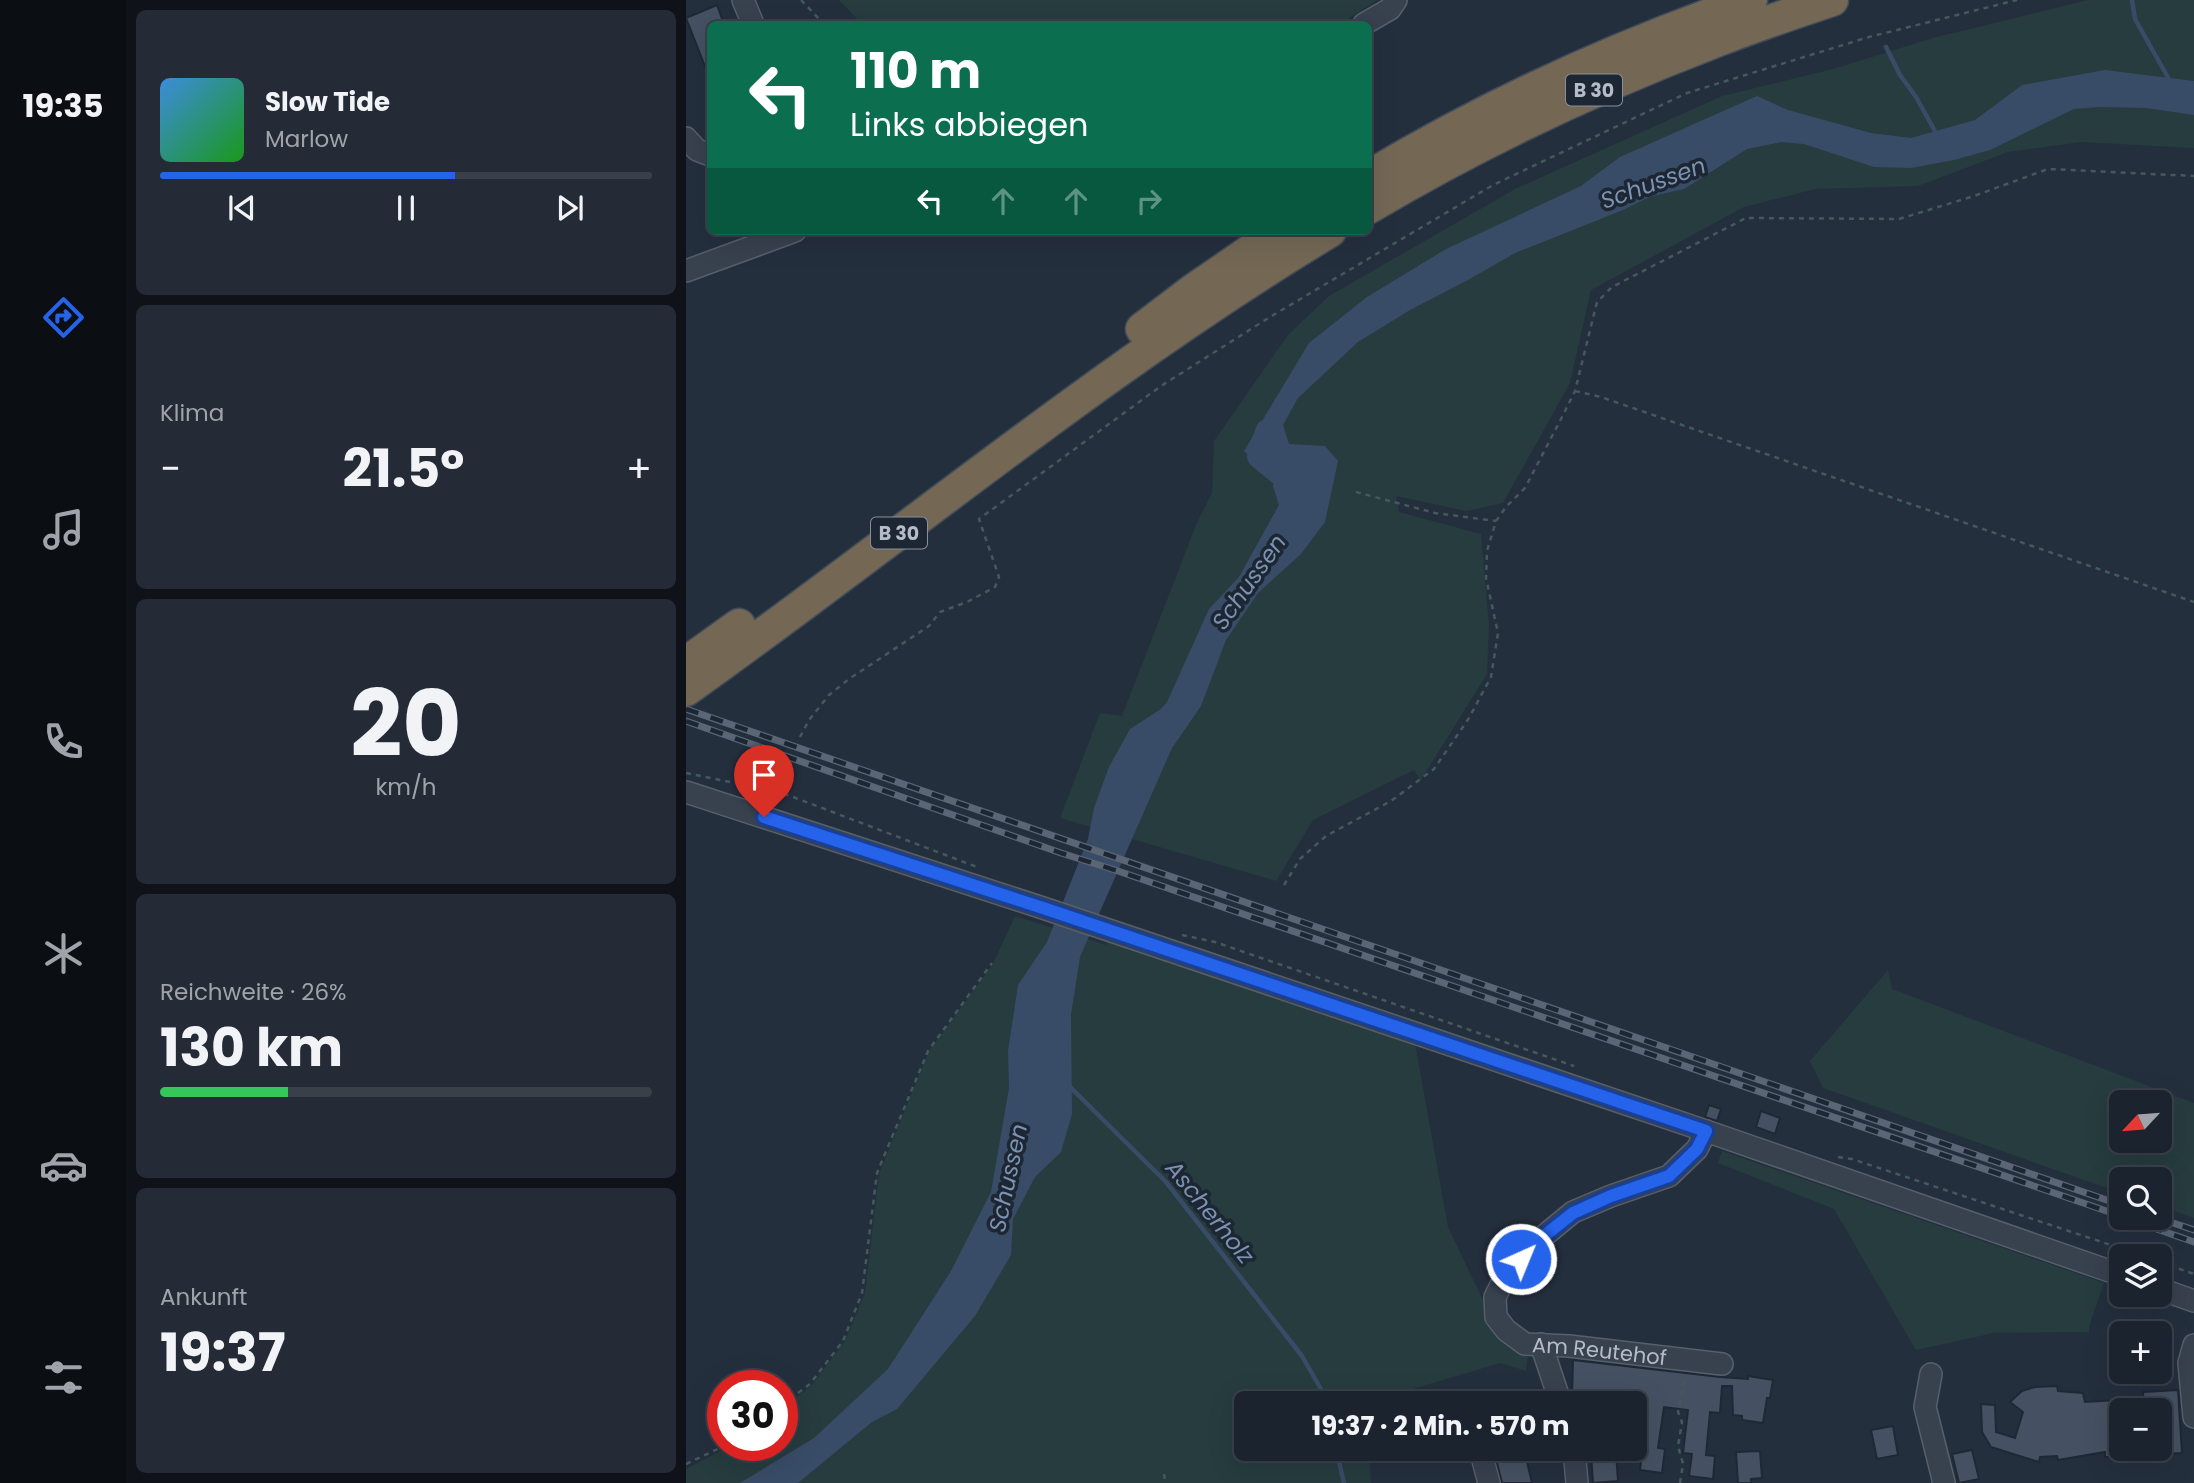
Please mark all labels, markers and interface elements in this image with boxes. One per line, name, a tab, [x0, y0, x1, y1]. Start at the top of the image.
text: 110 m	[850, 37, 981, 105]
icon: left	[735, 49, 826, 140]
road number: B 30	[1566, 74, 1622, 106]
text: 19:35	[23, 83, 103, 128]
text: Slow Tide	[265, 84, 390, 120]
text: Links abbiegen	[850, 102, 1088, 147]
text: Marlow	[265, 123, 348, 155]
water label: Schussen	[1596, 149, 1710, 217]
icon: left	[911, 182, 949, 220]
icon: ahead	[984, 182, 1022, 220]
icon: ahead	[1057, 182, 1095, 220]
icon: right	[1130, 182, 1168, 220]
icon: previous	[223, 189, 261, 227]
icon: pause	[387, 189, 425, 227]
icon: next	[551, 189, 589, 227]
icon: directions	[39, 293, 88, 342]
text: Klima	[160, 397, 224, 429]
text: 21.5°	[343, 432, 464, 505]
text: −	[160, 442, 181, 495]
text: +	[626, 442, 652, 495]
icon: music	[39, 505, 88, 554]
road number: B 30	[871, 518, 927, 548]
water label: Schussen	[1204, 528, 1294, 636]
text: 20	[350, 660, 462, 788]
icon: phone	[39, 717, 88, 766]
pin	[734, 745, 794, 817]
icon: arrive	[745, 756, 783, 794]
text: km/h	[375, 771, 437, 803]
icon: climate	[39, 929, 88, 978]
text: Reichweite · 26%	[160, 976, 346, 1008]
text: 130 km	[160, 1011, 343, 1084]
north arrow	[2109, 1090, 2172, 1153]
map controls	[2109, 1090, 2172, 1461]
water label: Schussen	[981, 1121, 1035, 1235]
icon: car	[39, 1141, 88, 1190]
water label: Ascherholz	[1158, 1153, 1262, 1271]
button: search	[2109, 1167, 2172, 1230]
position arrow	[1484, 1222, 1558, 1296]
button: layers	[2109, 1244, 2172, 1307]
text: Ankunft	[160, 1281, 247, 1313]
text: 19:37	[160, 1316, 286, 1389]
button: +	[2109, 1321, 2172, 1384]
street label: Am Reutehof	[1532, 1330, 1668, 1372]
icon: filters	[39, 1353, 88, 1402]
speed limit sign: 30	[707, 1370, 798, 1461]
button: −	[2109, 1398, 2172, 1461]
text: 19:37 · 2 Min. · 570 m	[1312, 1408, 1569, 1444]

